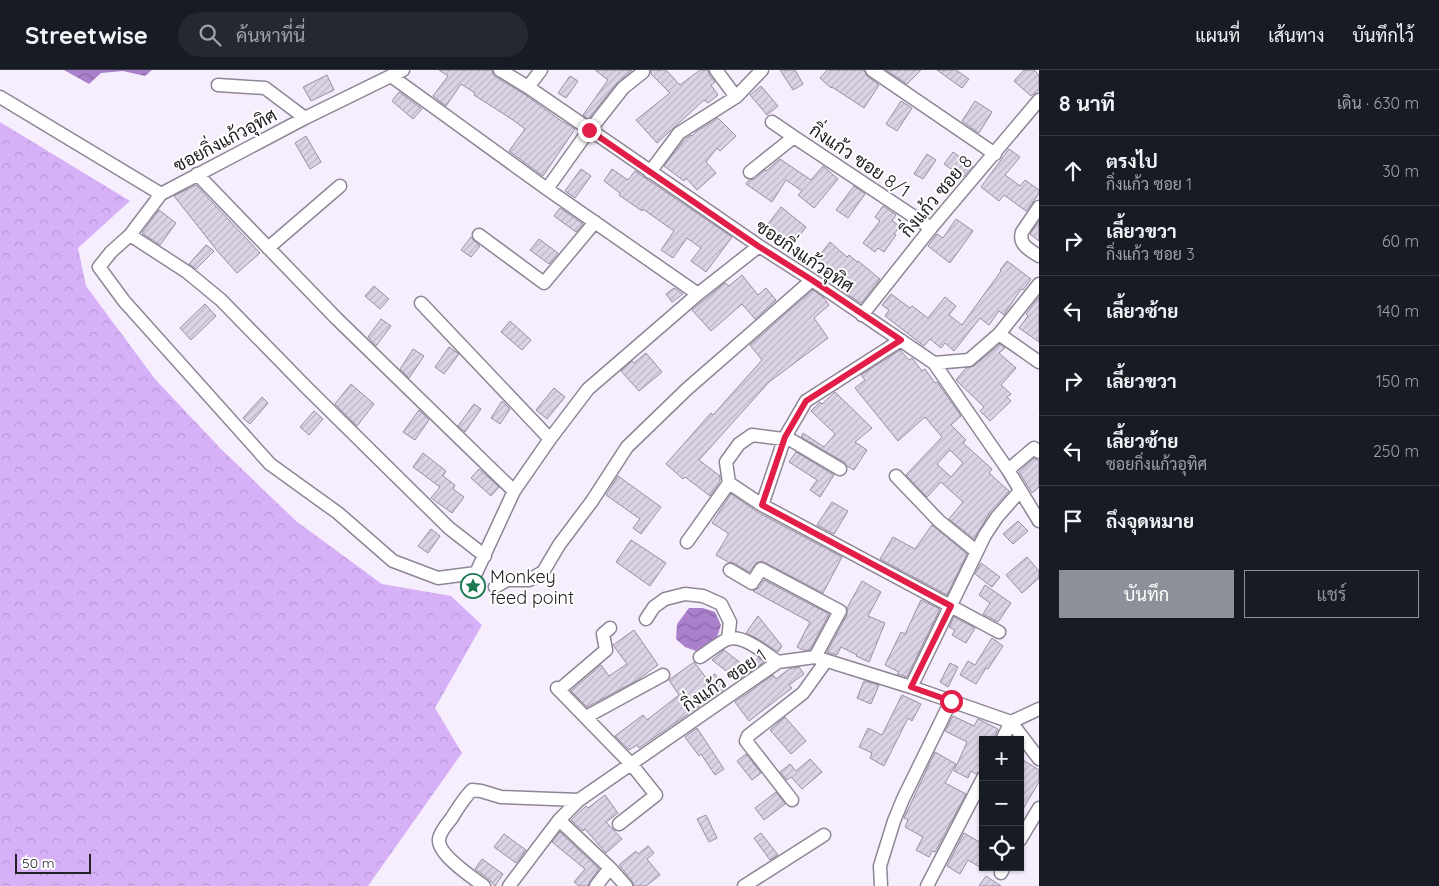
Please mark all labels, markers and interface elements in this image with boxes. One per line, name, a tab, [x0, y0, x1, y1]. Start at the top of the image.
search box	[178, 12, 528, 57]
text: Streetwise	[25, 20, 148, 50]
icon: search	[196, 21, 224, 49]
text: ค้นหาที่นี่	[236, 23, 305, 47]
text: แผนที่	[1195, 24, 1240, 47]
text: เส้นทาง	[1268, 24, 1324, 47]
text: บันทึกไว้	[1352, 24, 1414, 47]
text: 8 นาที	[1059, 90, 1115, 116]
text: เดิน · 630 m	[1337, 93, 1419, 113]
street label: ซอยกิ่งแก้วอุทิศ	[168, 100, 281, 178]
street label: กิ่งแก้ว ซอย 8/1	[805, 115, 916, 202]
route end	[578, 119, 601, 142]
street label: กิ่งแก้ว ซอย 8	[893, 148, 977, 242]
text: ตรงไป	[1106, 149, 1158, 173]
icon: ahead	[1059, 157, 1087, 185]
text: 30 m	[1382, 161, 1419, 181]
text: กิ่งแก้ว ซอย 1	[1106, 174, 1192, 194]
street label: ซอยกิ่งแก้วอุทิศ	[751, 212, 860, 298]
text: เลี้ยวขวา	[1106, 219, 1177, 243]
icon: right	[1059, 227, 1087, 255]
text: 60 m	[1382, 231, 1419, 251]
text: กิ่งแก้ว ซอย 3	[1106, 244, 1195, 264]
icon: left	[1059, 297, 1087, 325]
text: เลี้ยวซ้าย	[1106, 299, 1178, 323]
text: 140 m	[1376, 301, 1419, 321]
icon: right	[1059, 367, 1087, 395]
text: เลี้ยวขวา	[1106, 369, 1177, 393]
text: 150 m	[1376, 371, 1419, 391]
text: เลี้ยวซ้าย	[1106, 429, 1178, 453]
icon: left	[1059, 437, 1087, 465]
text: 250 m	[1373, 441, 1419, 461]
text: ซอยกิ่งแก้วอุทิศ	[1106, 454, 1207, 474]
icon: arrive	[1059, 507, 1087, 535]
text: ถึงจุดหมาย	[1106, 509, 1194, 533]
place label: Monkey feed point	[490, 565, 574, 609]
button: บันทึก	[1059, 570, 1234, 618]
button: แชร์	[1244, 570, 1419, 618]
place icon: Monkey feed point	[460, 573, 486, 599]
street label: กิ่งแก้ว ซอย 1	[676, 641, 771, 717]
route start	[940, 690, 963, 713]
map controls	[979, 736, 1024, 871]
button: +	[979, 736, 1024, 781]
button: −	[979, 781, 1024, 826]
button: locate	[979, 826, 1024, 871]
scale bar	[15, 851, 91, 874]
text: 50 m	[22, 854, 55, 872]

